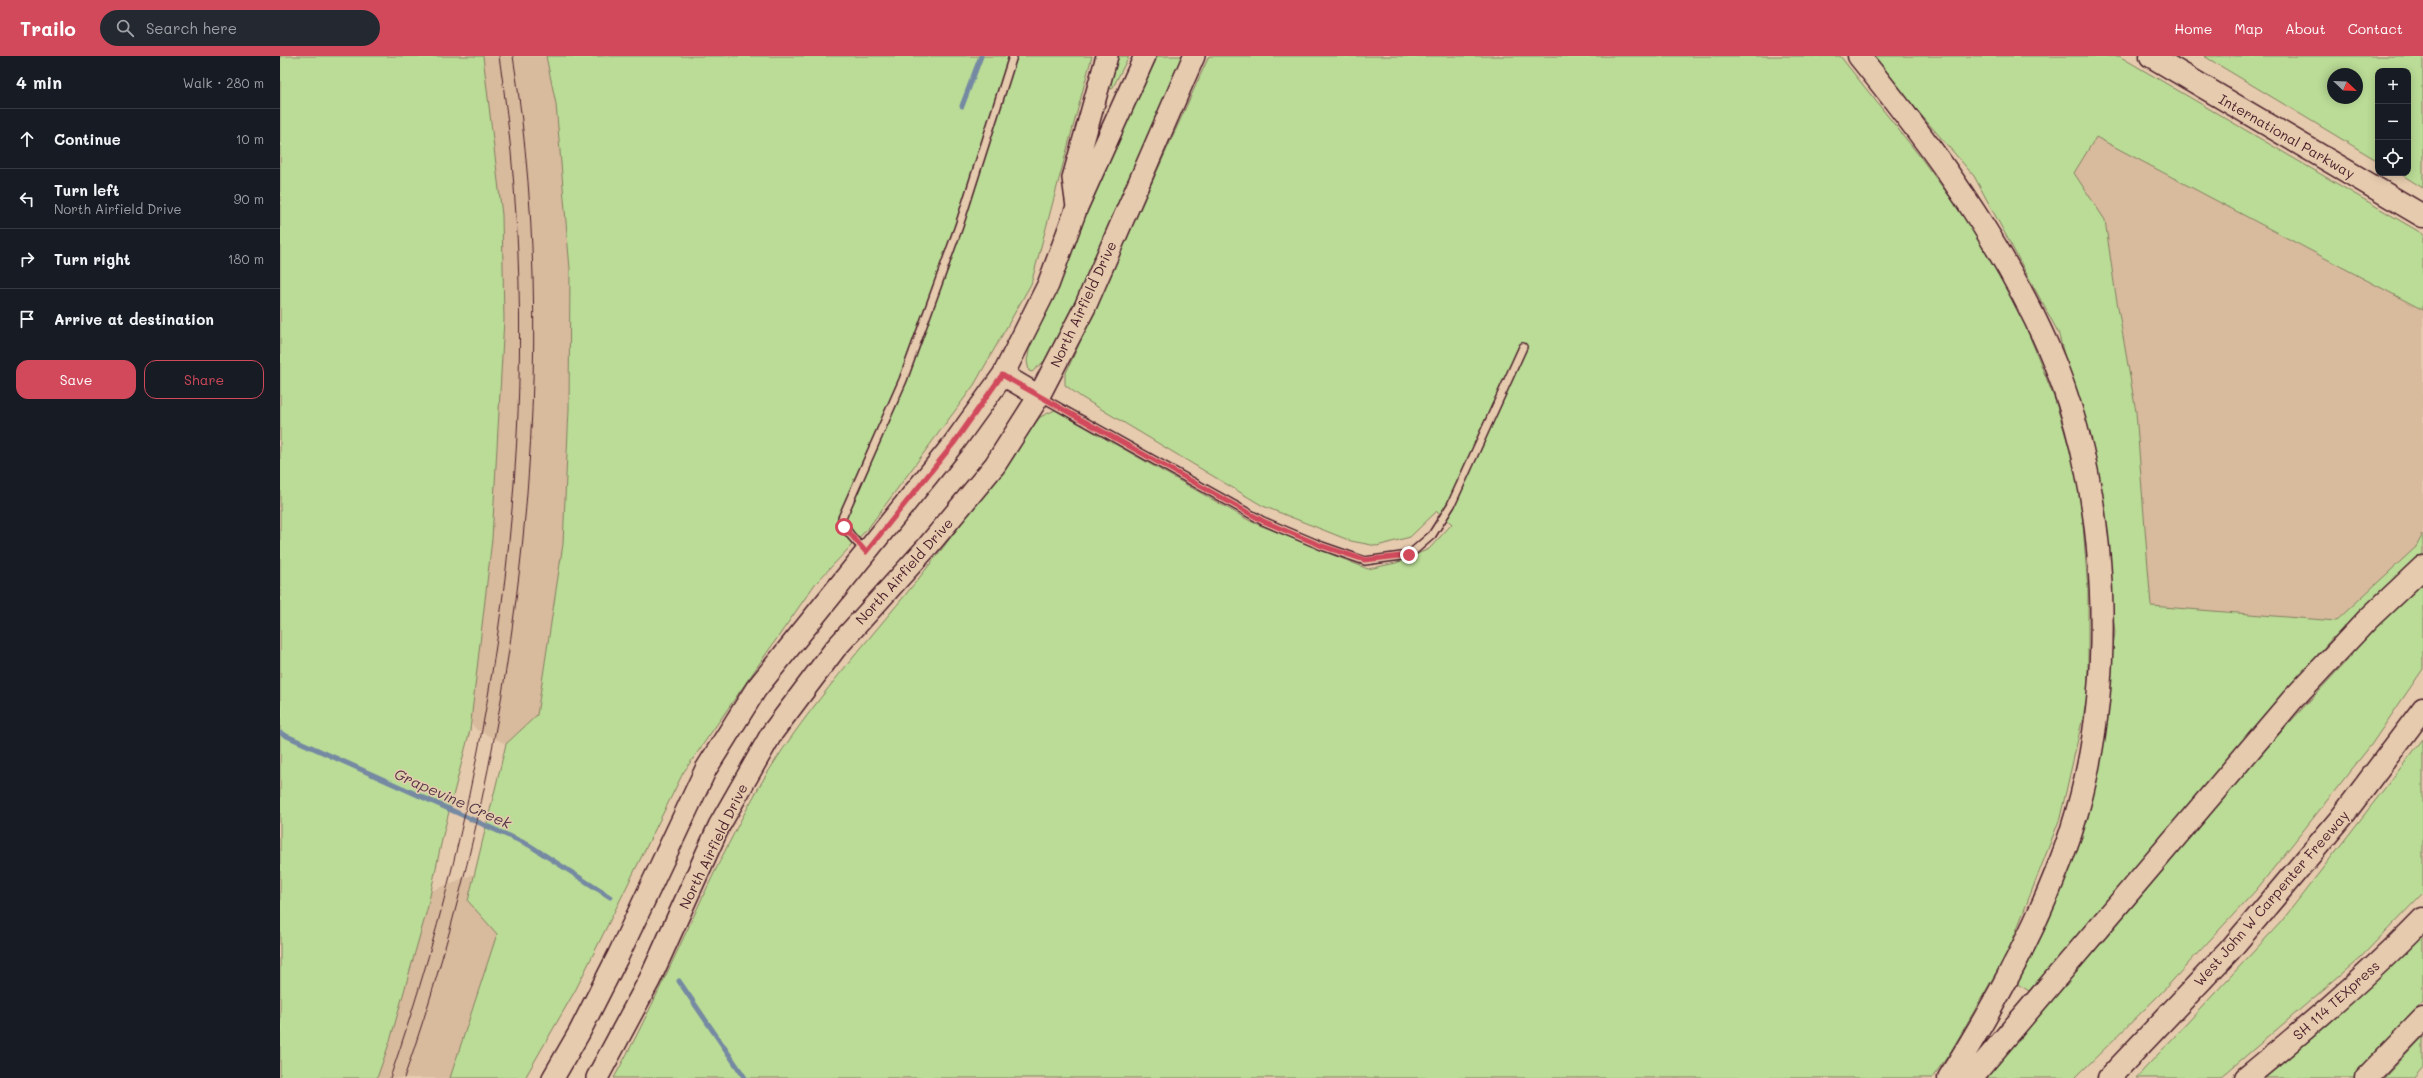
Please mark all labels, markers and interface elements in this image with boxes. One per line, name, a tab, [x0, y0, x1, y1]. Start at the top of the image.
search box	[100, 10, 380, 46]
text: Trailo	[20, 16, 76, 41]
icon: search	[114, 17, 136, 39]
text: Search here	[146, 18, 237, 38]
text: Home	[2174, 19, 2212, 38]
text: Map	[2234, 19, 2263, 38]
text: About	[2285, 19, 2326, 38]
text: Contact	[2348, 19, 2403, 38]
north arrow	[2327, 68, 2363, 104]
map controls	[2375, 68, 2411, 176]
button: +	[2375, 68, 2411, 104]
text: 4 min	[16, 71, 62, 93]
text: Walk · 280 m	[183, 74, 264, 91]
street label: International Parkway	[2216, 89, 2358, 183]
button: −	[2375, 104, 2411, 140]
icon: ahead	[16, 128, 38, 150]
text: Continue	[54, 129, 121, 149]
text: 10 m	[236, 130, 264, 147]
button: locate	[2375, 140, 2411, 176]
text: Turn left	[54, 180, 119, 200]
icon: left	[16, 188, 38, 210]
text: 90 m	[234, 190, 264, 207]
text: North Airfield Drive	[54, 200, 182, 217]
street label: North Airfield Drive	[1045, 238, 1121, 370]
icon: right	[16, 248, 38, 270]
text: Turn right	[54, 249, 131, 269]
text: 180 m	[228, 250, 264, 267]
icon: arrive	[16, 308, 38, 330]
text: Arrive at destination	[54, 309, 214, 329]
button: Save	[16, 360, 136, 399]
button: Share	[144, 360, 264, 399]
street label: North Airfield Drive	[851, 514, 957, 628]
route start	[835, 518, 853, 536]
route end	[1400, 546, 1418, 564]
water label: Grapevine Creek	[391, 763, 516, 833]
street label: North Airfield Drive	[674, 780, 752, 912]
street label: West John W Carpenter Freeway	[2189, 806, 2353, 990]
street label: SH 114 TEXpress	[2289, 956, 2383, 1044]

